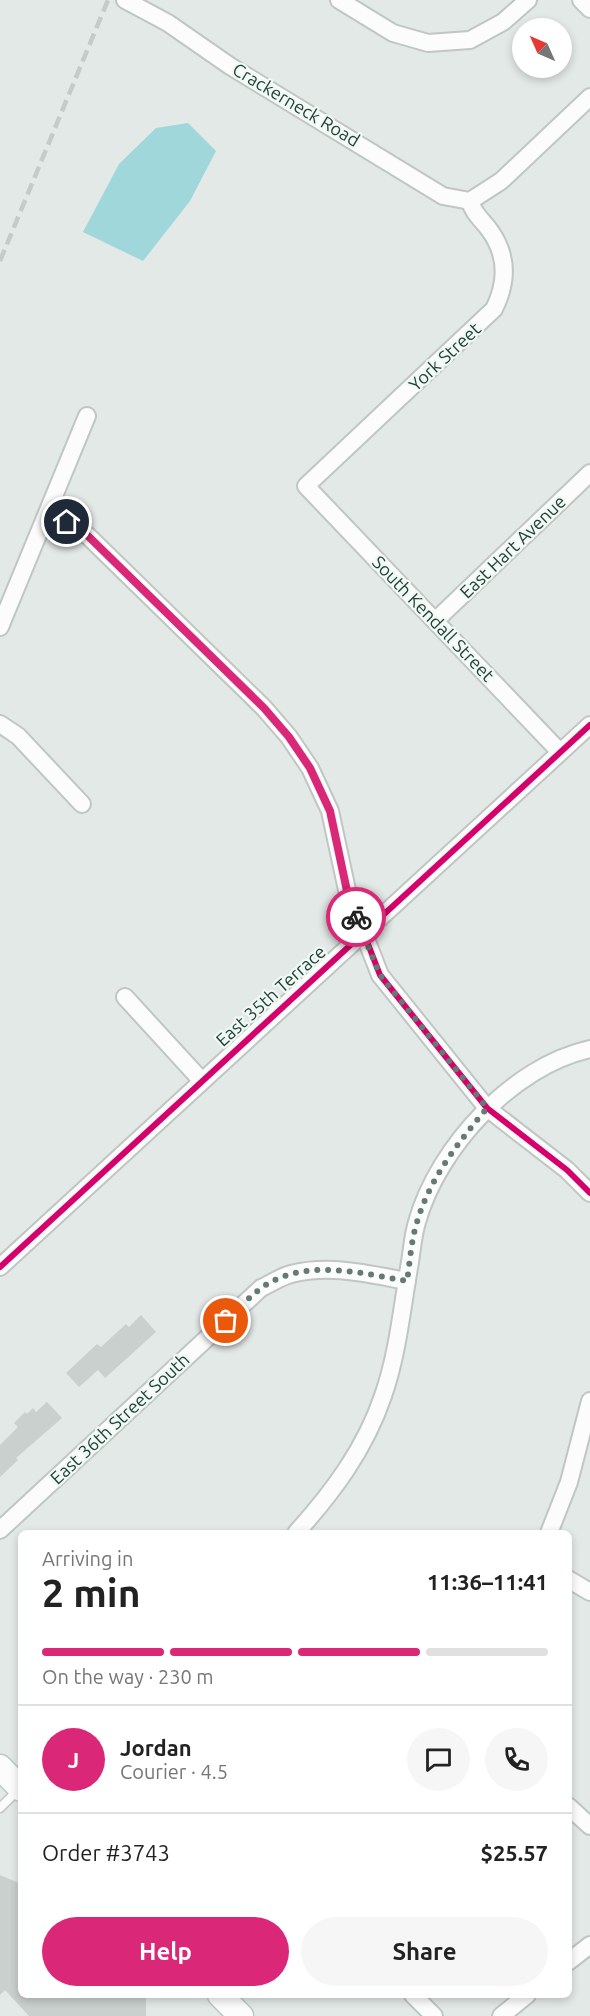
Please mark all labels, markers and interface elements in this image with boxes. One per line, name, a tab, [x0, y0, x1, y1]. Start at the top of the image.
north arrow	[512, 18, 572, 78]
map controls	[512, 18, 572, 78]
street label: Crackerneck Road	[230, 58, 364, 150]
street label: York Street	[404, 318, 484, 394]
street label: East Hart Avenue	[455, 491, 569, 602]
pin	[41, 496, 92, 547]
icon: home	[50, 505, 83, 538]
street label: South Kendall Street	[369, 552, 499, 685]
courier	[326, 887, 386, 947]
icon: bike	[340, 901, 373, 934]
street label: East 35th Terrace	[211, 941, 329, 1050]
pin	[200, 1295, 251, 1346]
icon: bag	[209, 1304, 242, 1337]
street label: East 36th Street South	[46, 1349, 193, 1488]
text: Arriving in	[42, 1547, 133, 1570]
text: 11:36–11:41	[427, 1569, 548, 1594]
text: 2 min	[42, 1571, 141, 1614]
text: On the way · 230 m	[42, 1665, 214, 1688]
button: chat	[407, 1728, 470, 1791]
button: phone	[485, 1728, 548, 1791]
text: Jordan	[120, 1735, 192, 1760]
text: J	[68, 1747, 79, 1772]
text: Courier · 4.5	[120, 1760, 228, 1783]
text: Order #3743	[42, 1840, 170, 1865]
text: $25.57	[481, 1840, 548, 1865]
button: Help	[42, 1917, 289, 1986]
button: Share	[301, 1917, 548, 1986]

